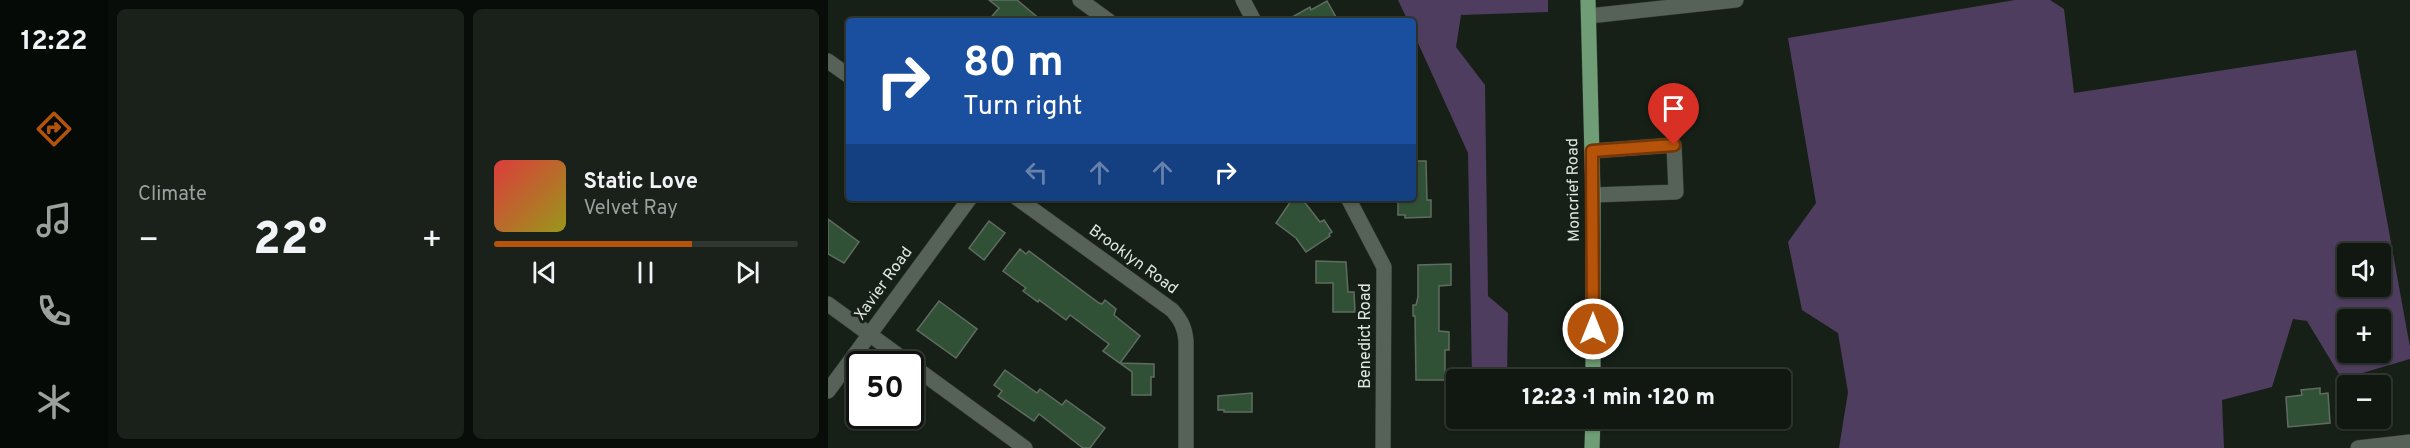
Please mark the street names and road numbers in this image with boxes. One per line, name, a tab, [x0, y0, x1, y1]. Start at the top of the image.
street label: Moncrief Road	[1563, 138, 1585, 242]
street label: Brooklyn Road	[1084, 221, 1182, 299]
street label: Xavier Road	[851, 243, 917, 325]
street label: Benedict Road	[1356, 283, 1376, 389]

